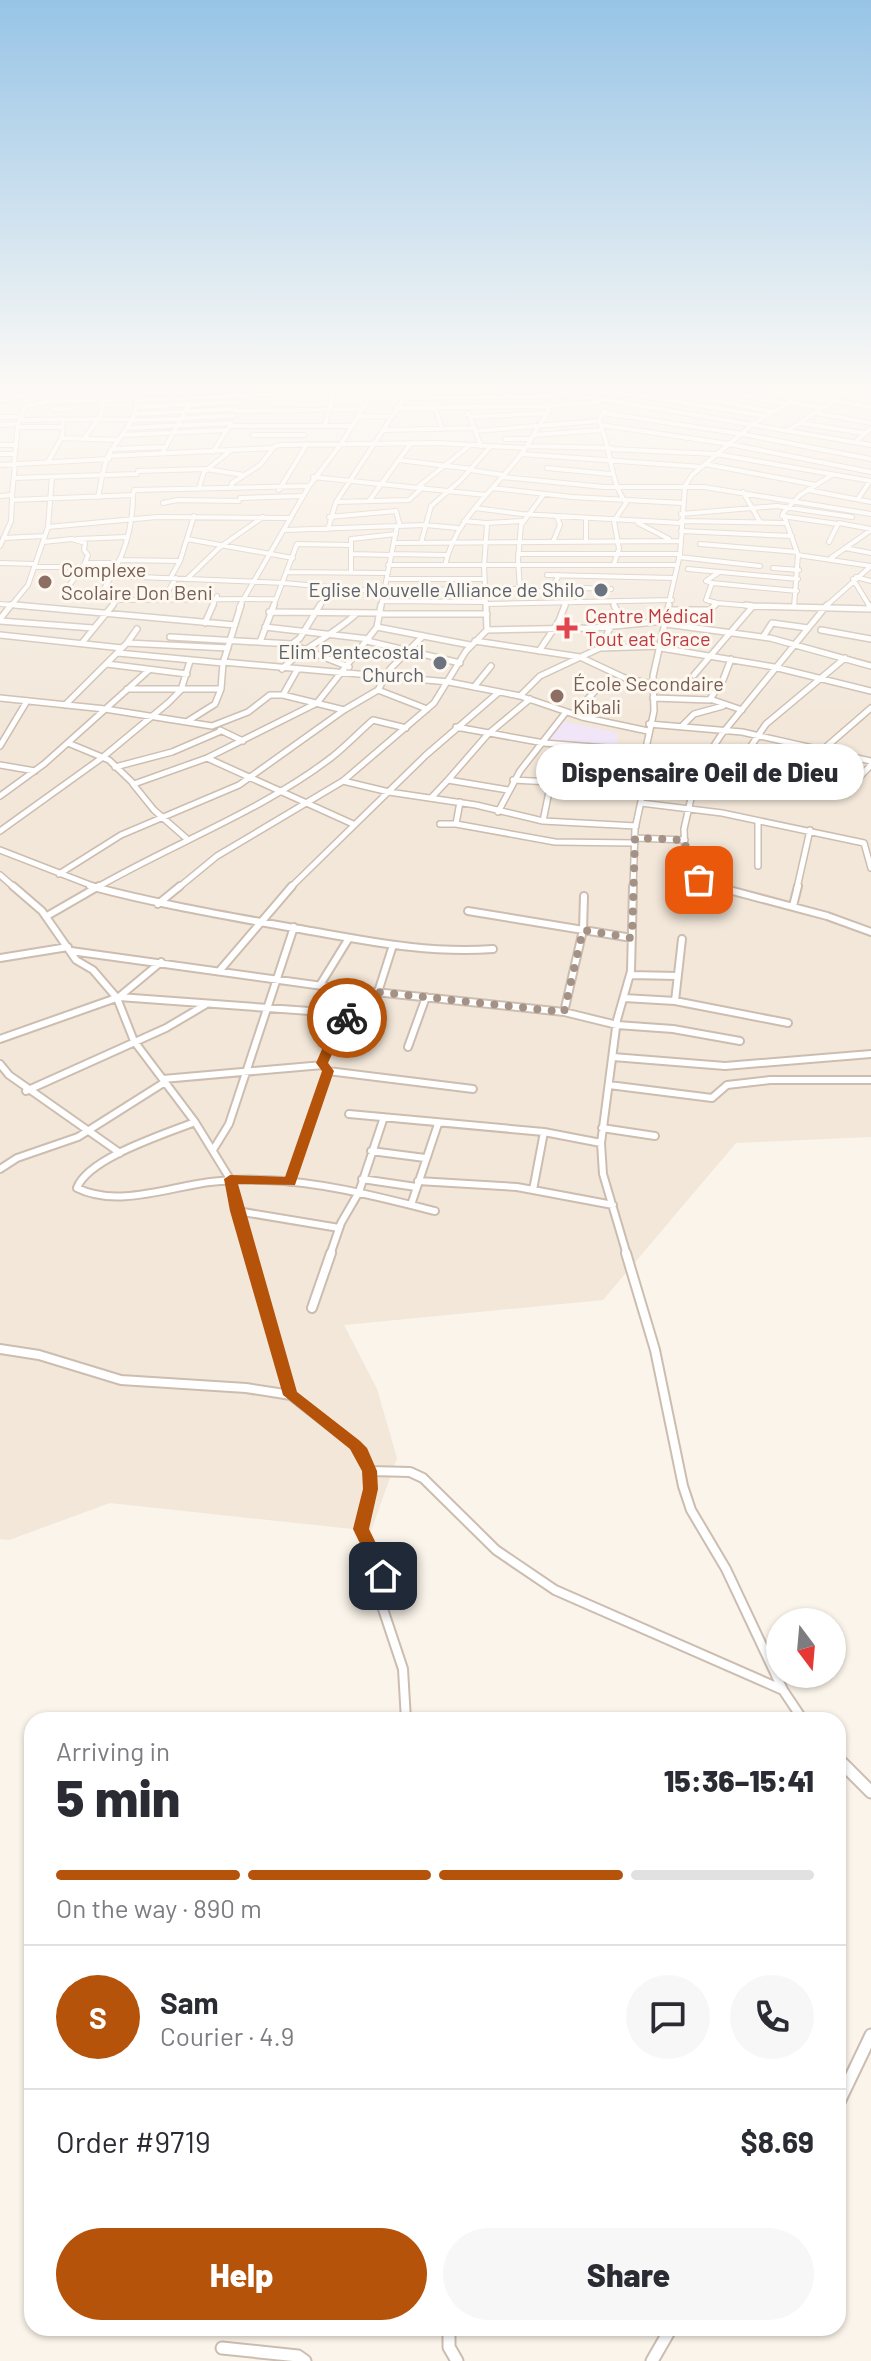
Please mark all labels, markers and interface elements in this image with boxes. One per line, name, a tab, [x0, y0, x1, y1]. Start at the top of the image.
place label: Complexe Scolaire Don Beni	[61, 557, 213, 604]
marker: Complexe Scolaire Don Beni	[36, 573, 54, 591]
place label: Eglise Nouvelle Alliance de Shilo	[308, 577, 585, 601]
marker: Eglise Nouvelle Alliance de Shilo	[592, 581, 610, 599]
place label: Centre Médical Tout eat Grace	[585, 603, 714, 650]
marker: Centre Médical Tout eat Grace	[556, 617, 578, 639]
place label: Elim Pentecostal Church	[278, 639, 424, 686]
marker: Elim Pentecostal Church	[431, 654, 449, 672]
place label: École Secondaire Kibali	[573, 671, 724, 718]
marker: École Secondaire Kibali	[548, 687, 566, 705]
callout: Dispensaire Oeil de Dieu	[535, 744, 863, 800]
text: Dispensaire Oeil de Dieu	[562, 756, 838, 787]
pin	[665, 846, 733, 914]
icon: bag	[677, 858, 721, 902]
courier	[307, 978, 387, 1058]
icon: bike	[325, 996, 369, 1040]
pin	[349, 1542, 417, 1610]
icon: home	[361, 1554, 405, 1598]
north arrow	[766, 1608, 846, 1688]
map controls	[766, 1608, 846, 1688]
text: Arriving in	[56, 1735, 170, 1766]
text: 15:36–15:41	[664, 1762, 814, 1798]
text: 5 min	[56, 1765, 180, 1827]
text: On the way · 890 m	[56, 1892, 262, 1923]
button: chat	[626, 1975, 710, 2059]
button: phone	[730, 1975, 814, 2059]
text: Sam	[160, 1984, 219, 2020]
text: S	[89, 1999, 107, 2035]
text: Courier · 4.9	[160, 2020, 294, 2051]
text: Order #9719	[56, 2123, 211, 2159]
text: $8.69	[740, 2123, 814, 2159]
button: Help	[56, 2228, 427, 2320]
button: Share	[443, 2228, 814, 2320]

